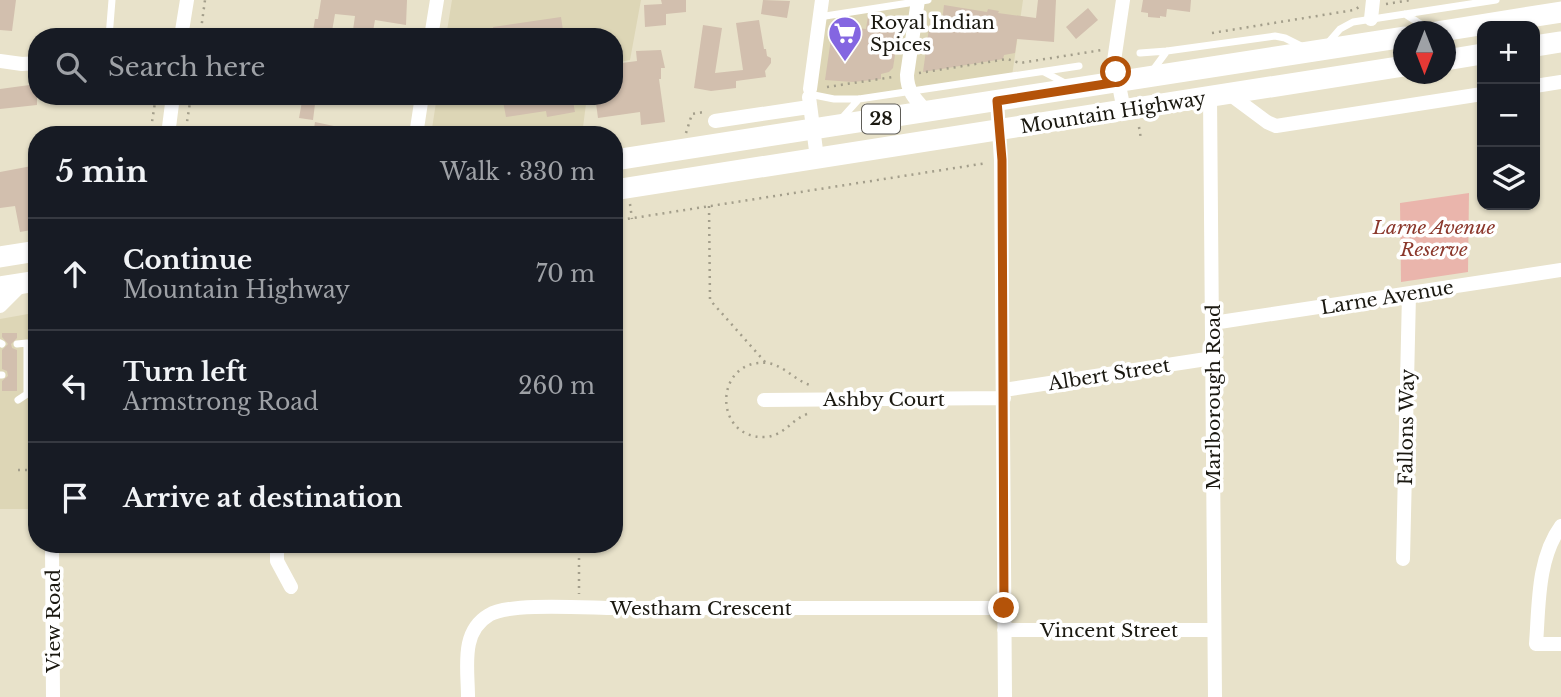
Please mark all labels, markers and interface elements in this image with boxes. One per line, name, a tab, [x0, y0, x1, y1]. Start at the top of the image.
place label: Royal Indian Spices	[870, 11, 995, 56]
supermarket icon: Royal Indian Spices	[826, 14, 864, 63]
north arrow	[1393, 21, 1456, 84]
map controls	[1477, 21, 1540, 210]
button: +	[1477, 21, 1540, 84]
search box	[28, 28, 623, 105]
icon: search	[52, 48, 90, 86]
text: Search here	[108, 51, 265, 83]
route start	[1100, 56, 1131, 87]
button: −	[1477, 84, 1540, 147]
street label: Mountain Highway	[1019, 86, 1208, 139]
road number: 28	[862, 104, 900, 134]
button: layers	[1477, 147, 1540, 210]
text: 5 min	[56, 153, 148, 190]
text: Walk · 330 m	[440, 158, 595, 186]
park label: Larne Avenue Reserve	[1372, 216, 1496, 261]
text: Continue	[123, 244, 252, 276]
icon: ahead	[56, 255, 94, 293]
text: 70 m	[536, 260, 595, 288]
text: Mountain Highway	[123, 276, 350, 304]
street label: Larne Avenue	[1319, 276, 1455, 319]
street label: Marlborough Road	[1202, 304, 1225, 490]
street label: Albert Street	[1046, 353, 1172, 396]
text: Turn left	[123, 356, 247, 388]
icon: left	[56, 367, 94, 405]
street label: Fallons Way	[1394, 368, 1419, 486]
text: 260 m	[518, 372, 595, 400]
text: Armstrong Road	[123, 388, 318, 416]
street label: Ashby Court	[822, 388, 946, 411]
icon: arrive	[56, 479, 94, 517]
text: Arrive at destination	[123, 482, 403, 514]
street label: View Road	[42, 569, 65, 674]
route end	[988, 592, 1019, 623]
street label: Westham Crescent	[609, 597, 793, 620]
street label: Vincent Street	[1039, 619, 1179, 642]

